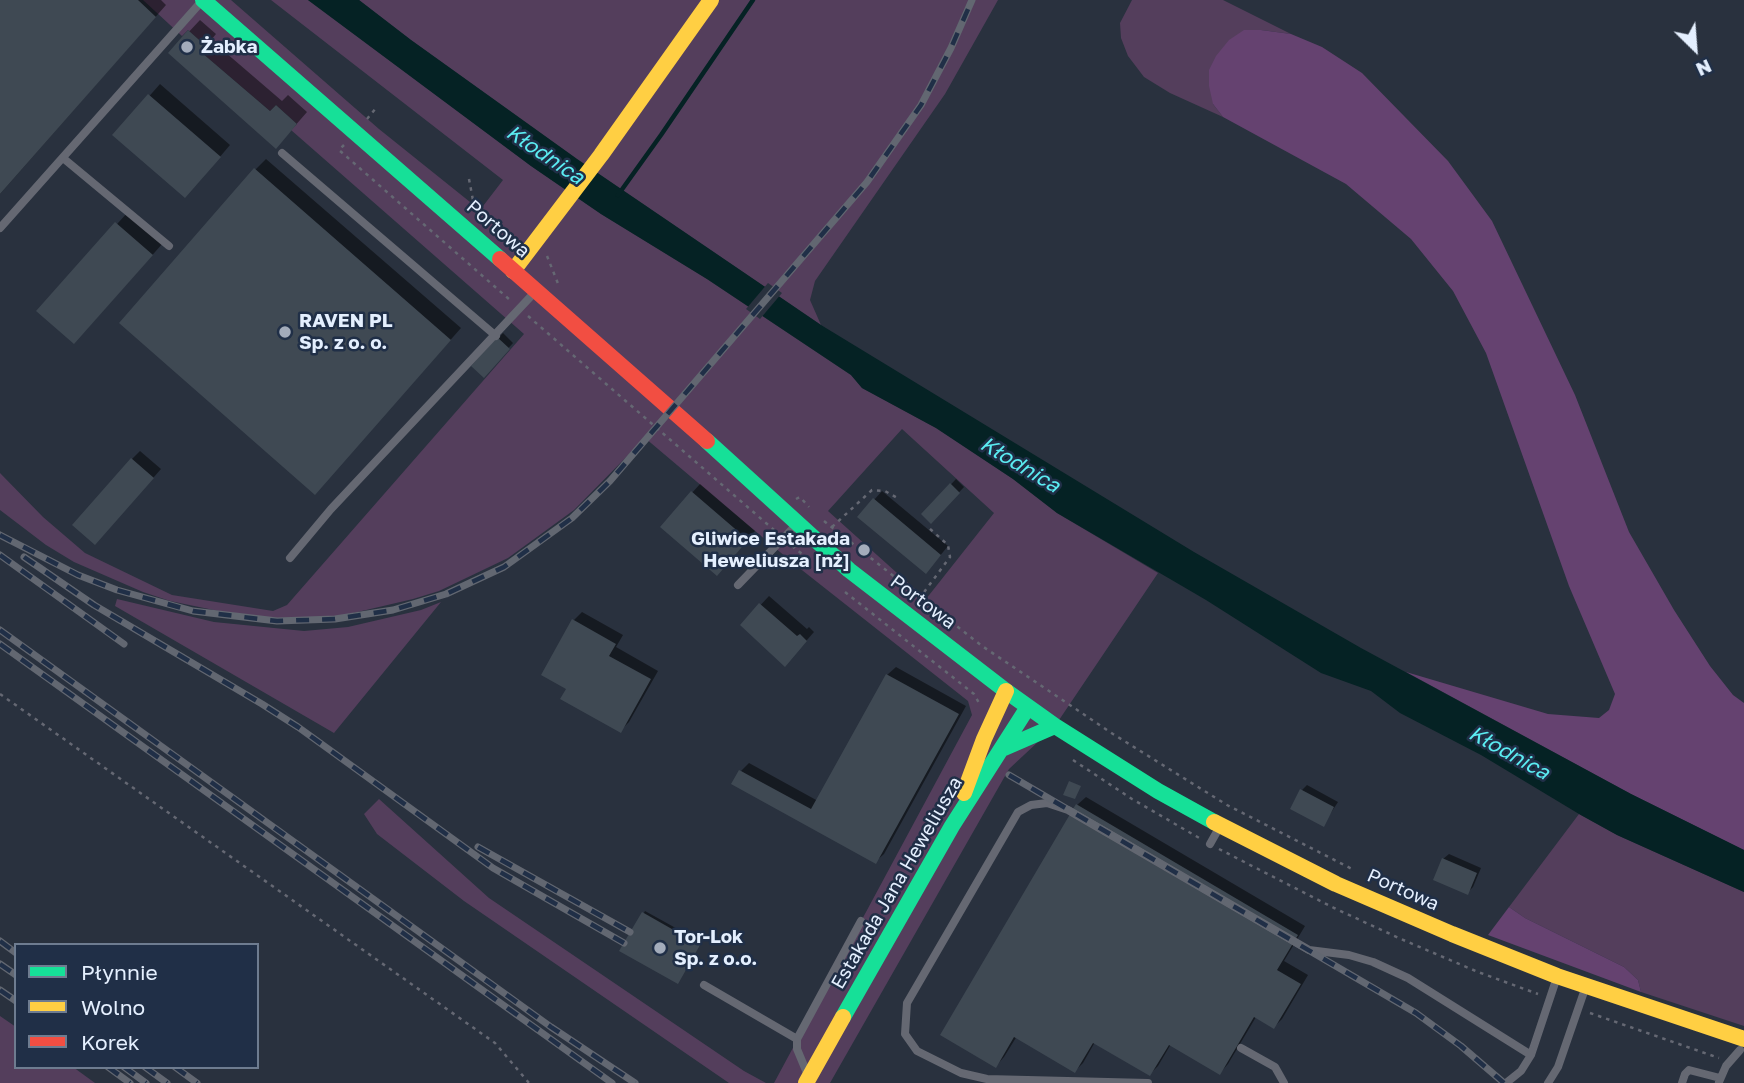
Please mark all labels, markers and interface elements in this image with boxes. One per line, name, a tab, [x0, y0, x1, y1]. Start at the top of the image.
north arrow	[1660, 14, 1730, 84]
place label: Żabka	[201, 36, 258, 58]
marker: Żabka	[179, 39, 195, 55]
text: N	[1693, 55, 1716, 82]
water label: Kłodnica	[501, 120, 589, 190]
street label: Portowa	[462, 195, 534, 263]
place label: RAVEN PL Sp. z o. o.	[299, 310, 392, 354]
marker: RAVEN PL Sp. z o. o.	[277, 324, 293, 340]
water label: Kłodnica	[976, 431, 1064, 499]
place label: Gliwice Estakada Heweliusza [nż]	[691, 528, 850, 572]
marker: Gliwice Estakada Heweliusza [nż]	[856, 542, 872, 558]
street label: Portowa	[886, 570, 960, 634]
water label: Kłodnica	[1464, 721, 1554, 785]
street label: Estakada Jana Heweliusza	[827, 773, 967, 993]
street label: Portowa	[1364, 864, 1442, 916]
place label: Tor-Lok Sp. z o.o.	[674, 926, 757, 970]
marker: Tor-Lok Sp. z o.o.	[652, 940, 668, 956]
legend	[14, 943, 259, 1069]
text: Płynnie	[81, 959, 158, 985]
text: Wolno	[81, 994, 145, 1020]
text: Korek	[81, 1029, 140, 1055]

